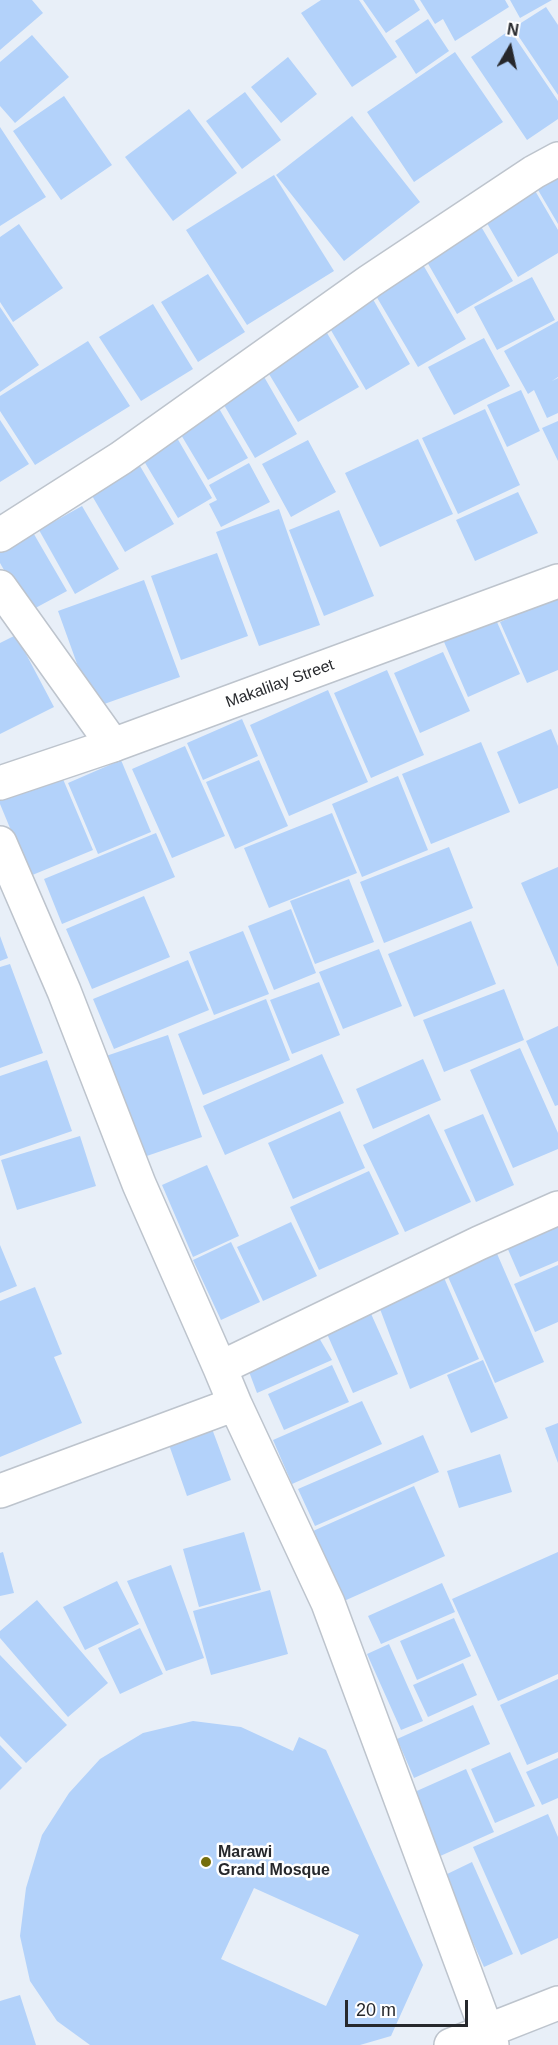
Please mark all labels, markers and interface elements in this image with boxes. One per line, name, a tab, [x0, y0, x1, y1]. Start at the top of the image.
north arrow	[480, 18, 540, 78]
text: N	[506, 20, 520, 39]
street label: Makalilay Street	[223, 656, 337, 712]
place label: Marawi Grand Mosque	[218, 1843, 330, 1881]
marker: Marawi Grand Mosque	[199, 1855, 213, 1869]
scale bar	[348, 1988, 471, 2026]
text: 20 m	[356, 2000, 396, 2020]

